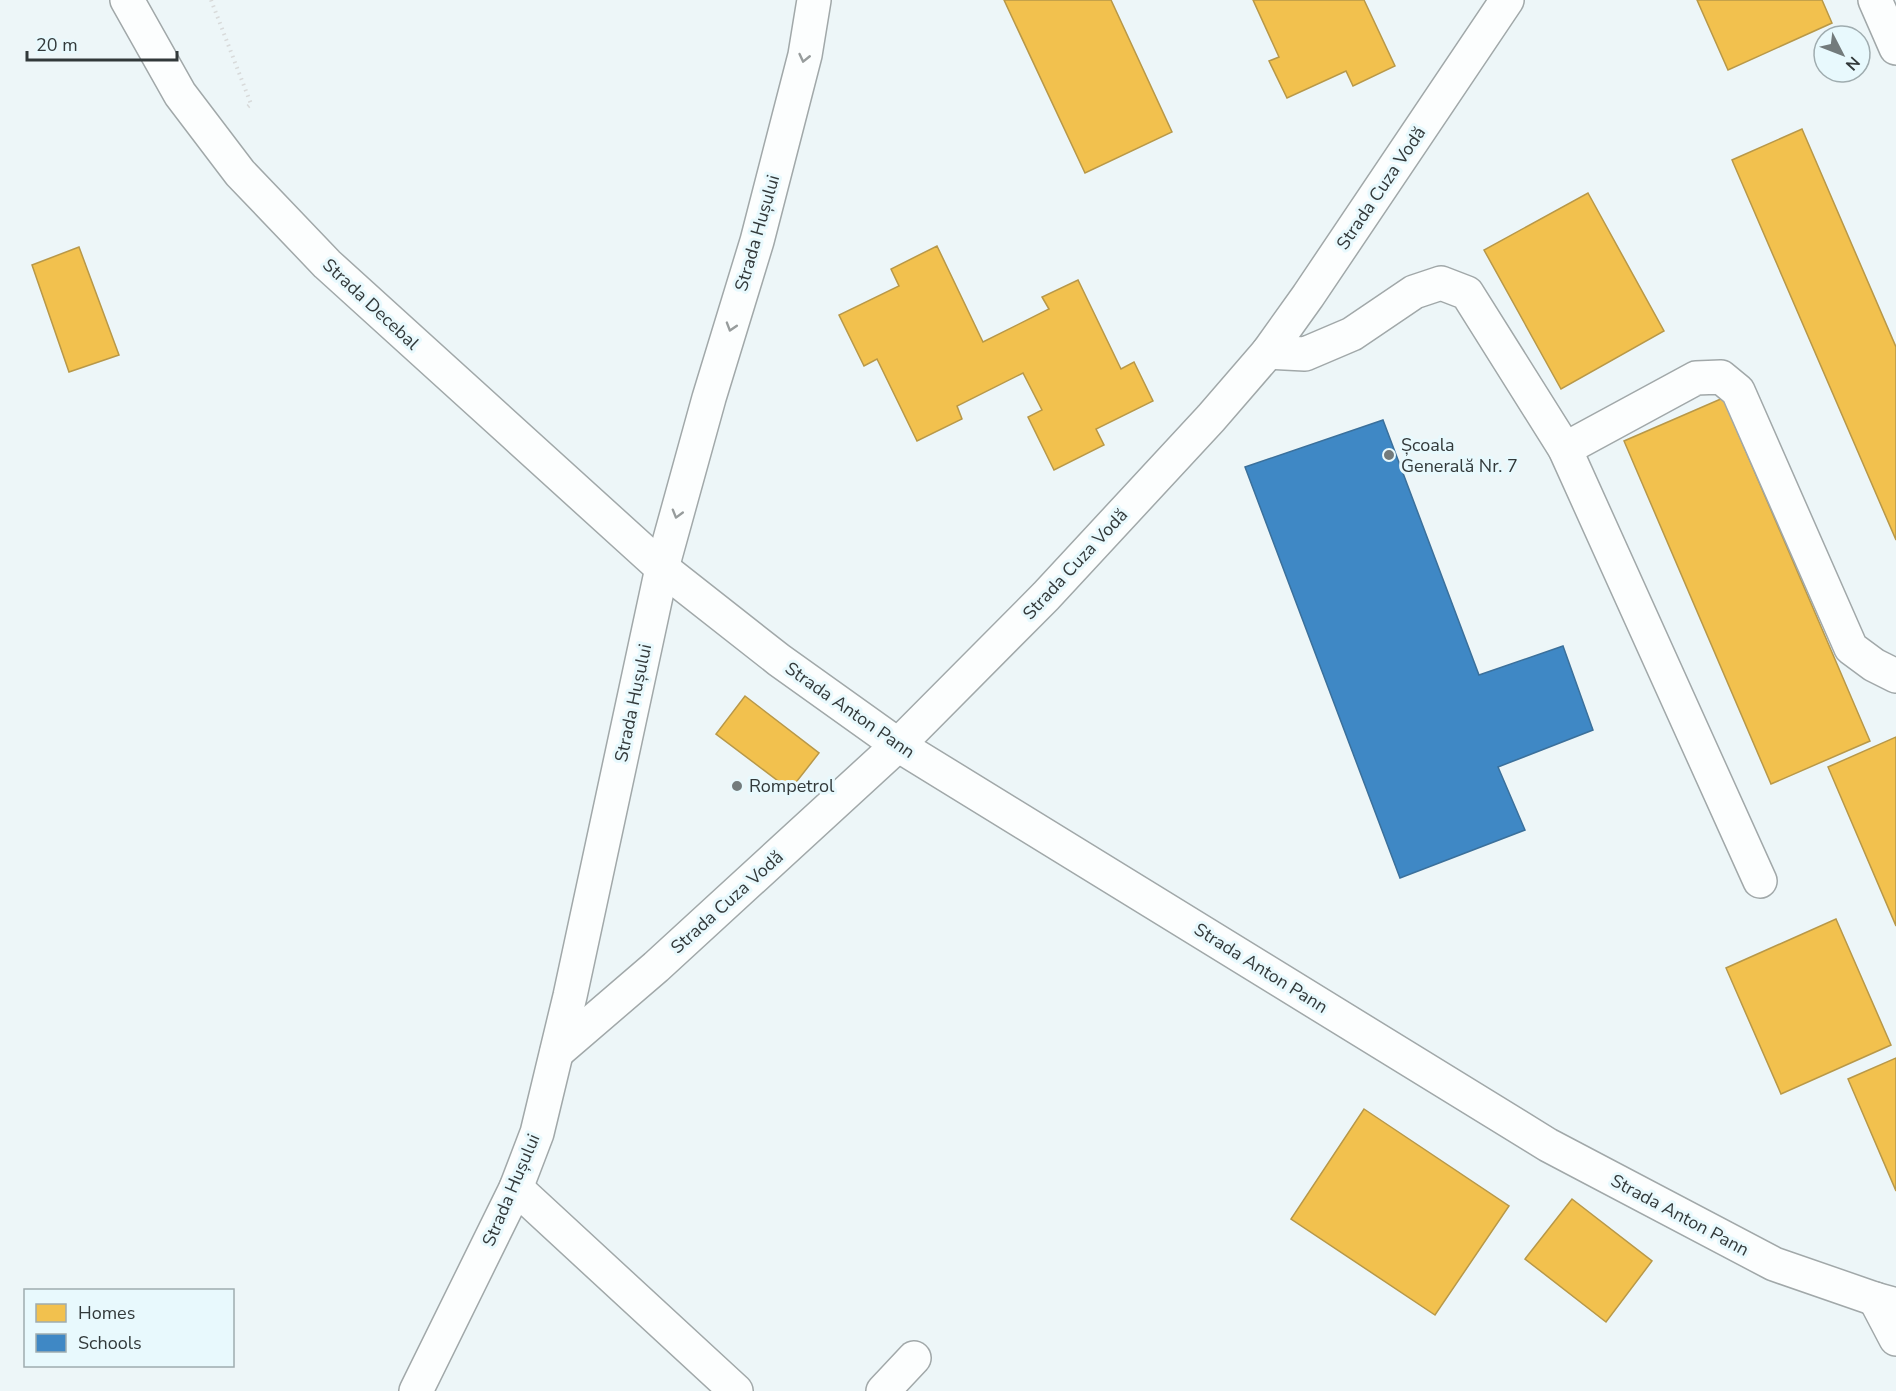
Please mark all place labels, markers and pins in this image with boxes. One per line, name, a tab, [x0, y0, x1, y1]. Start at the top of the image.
place label: Școala Generală Nr. 7	[1401, 433, 1518, 478]
marker: Școala Generală Nr. 7	[1382, 448, 1396, 462]
place label: Rompetrol	[749, 774, 835, 798]
marker: Rompetrol	[730, 779, 744, 793]

